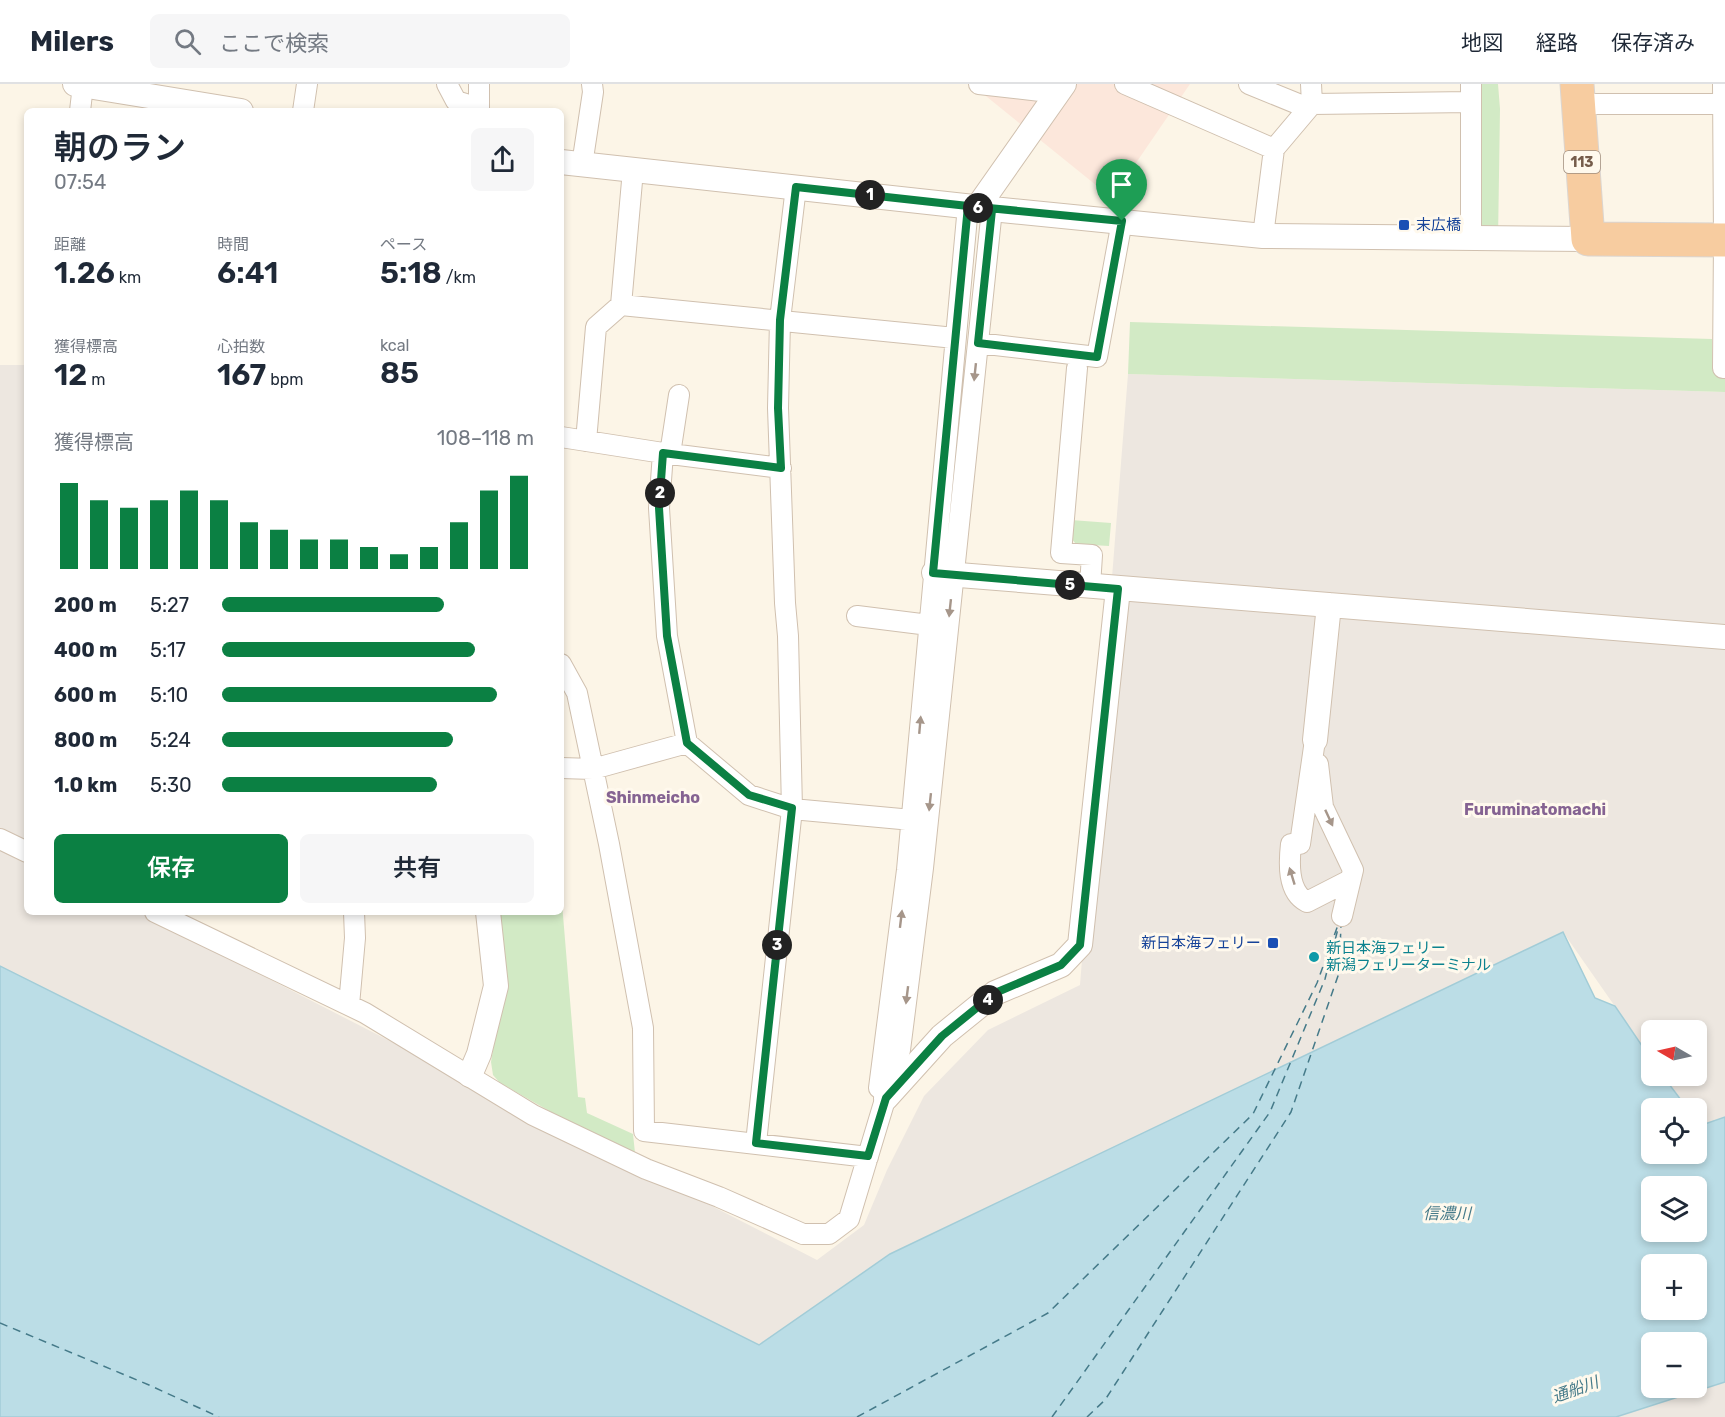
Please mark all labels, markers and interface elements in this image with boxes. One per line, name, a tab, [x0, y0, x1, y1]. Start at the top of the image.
search box	[150, 14, 570, 68]
text: Milers	[30, 25, 114, 58]
icon: search	[171, 25, 204, 58]
text: ここで検索	[219, 30, 329, 57]
text: 地図	[1461, 30, 1503, 55]
text: 経路	[1536, 30, 1578, 55]
text: 保存済み	[1611, 30, 1695, 55]
text: 朝のラン	[54, 128, 186, 167]
button: share	[471, 128, 534, 191]
road number: 113	[1564, 151, 1600, 173]
pin	[1096, 159, 1147, 221]
icon: arrive	[1105, 168, 1138, 201]
text: 07:54	[54, 170, 106, 194]
pin: 1	[855, 180, 885, 210]
text: 1	[866, 185, 874, 204]
pin: 6	[963, 193, 993, 223]
text: 6	[973, 198, 983, 217]
place label: 末広橋	[1416, 216, 1461, 234]
marker: 末広橋	[1397, 218, 1411, 232]
text: 距離	[54, 235, 86, 254]
text: 時間	[217, 235, 249, 254]
text: ペース	[380, 235, 427, 254]
text: 1.26	[54, 255, 115, 291]
text: 6:41	[217, 255, 278, 291]
text: 5:18	[380, 255, 442, 291]
text: km	[115, 268, 141, 287]
text: /km	[442, 268, 476, 287]
text: kcal	[380, 336, 409, 355]
text: 獲得標高	[54, 337, 118, 356]
text: 心拍数	[217, 337, 265, 356]
text: 85	[380, 355, 419, 391]
text: 12	[54, 357, 87, 393]
text: 167	[217, 357, 266, 393]
one-way arrow	[970, 363, 980, 382]
text: m	[87, 370, 106, 389]
text: bpm	[266, 370, 303, 389]
text: 108–118 m	[437, 426, 534, 450]
text: 獲得標高	[54, 430, 134, 454]
pin: 2	[645, 478, 675, 508]
text: 2	[655, 483, 665, 502]
pin: 5	[1055, 570, 1085, 600]
text: 5	[1065, 575, 1075, 594]
text: 200 m	[54, 593, 117, 617]
text: 5:27	[150, 593, 189, 617]
one-way arrow	[945, 598, 955, 617]
text: 400 m	[54, 638, 117, 662]
text: 5:17	[150, 638, 186, 662]
text: 600 m	[54, 683, 117, 707]
text: 5:10	[150, 683, 188, 707]
one-way arrow	[915, 716, 925, 735]
text: 800 m	[54, 728, 117, 752]
text: 5:24	[150, 728, 191, 752]
text: 1.0 km	[54, 773, 117, 797]
text: 5:30	[150, 773, 192, 797]
district label: Shinmeicho	[606, 788, 700, 807]
one-way arrow	[925, 792, 935, 811]
district label: Furuminatomachi	[1464, 800, 1606, 819]
one-way arrow	[1324, 810, 1333, 827]
button: 保存	[54, 834, 288, 903]
button: 共有	[300, 834, 534, 903]
one-way arrow	[1287, 867, 1296, 885]
one-way arrow	[896, 910, 906, 929]
pin: 3	[762, 930, 792, 960]
place label: 新日本海フェリー	[1141, 934, 1261, 952]
text: 3	[772, 935, 782, 954]
marker: 新日本海フェリー	[1266, 936, 1280, 950]
place label: 新日本海フェリー 新潟フェリーターミナル	[1326, 939, 1491, 974]
marker: 新日本海フェリー 新潟フェリーターミナル	[1307, 950, 1321, 964]
pin: 4	[973, 985, 1003, 1015]
one-way arrow	[902, 986, 912, 1005]
text: 4	[983, 990, 993, 1009]
north arrow	[1641, 1020, 1707, 1086]
map controls	[1641, 1020, 1707, 1398]
button: locate	[1641, 1098, 1707, 1164]
button: layers	[1641, 1176, 1707, 1242]
water label: 信濃川	[1423, 1204, 1473, 1223]
button: +	[1641, 1254, 1707, 1320]
button: −	[1641, 1332, 1707, 1398]
water label: 通船川	[1549, 1372, 1603, 1407]

